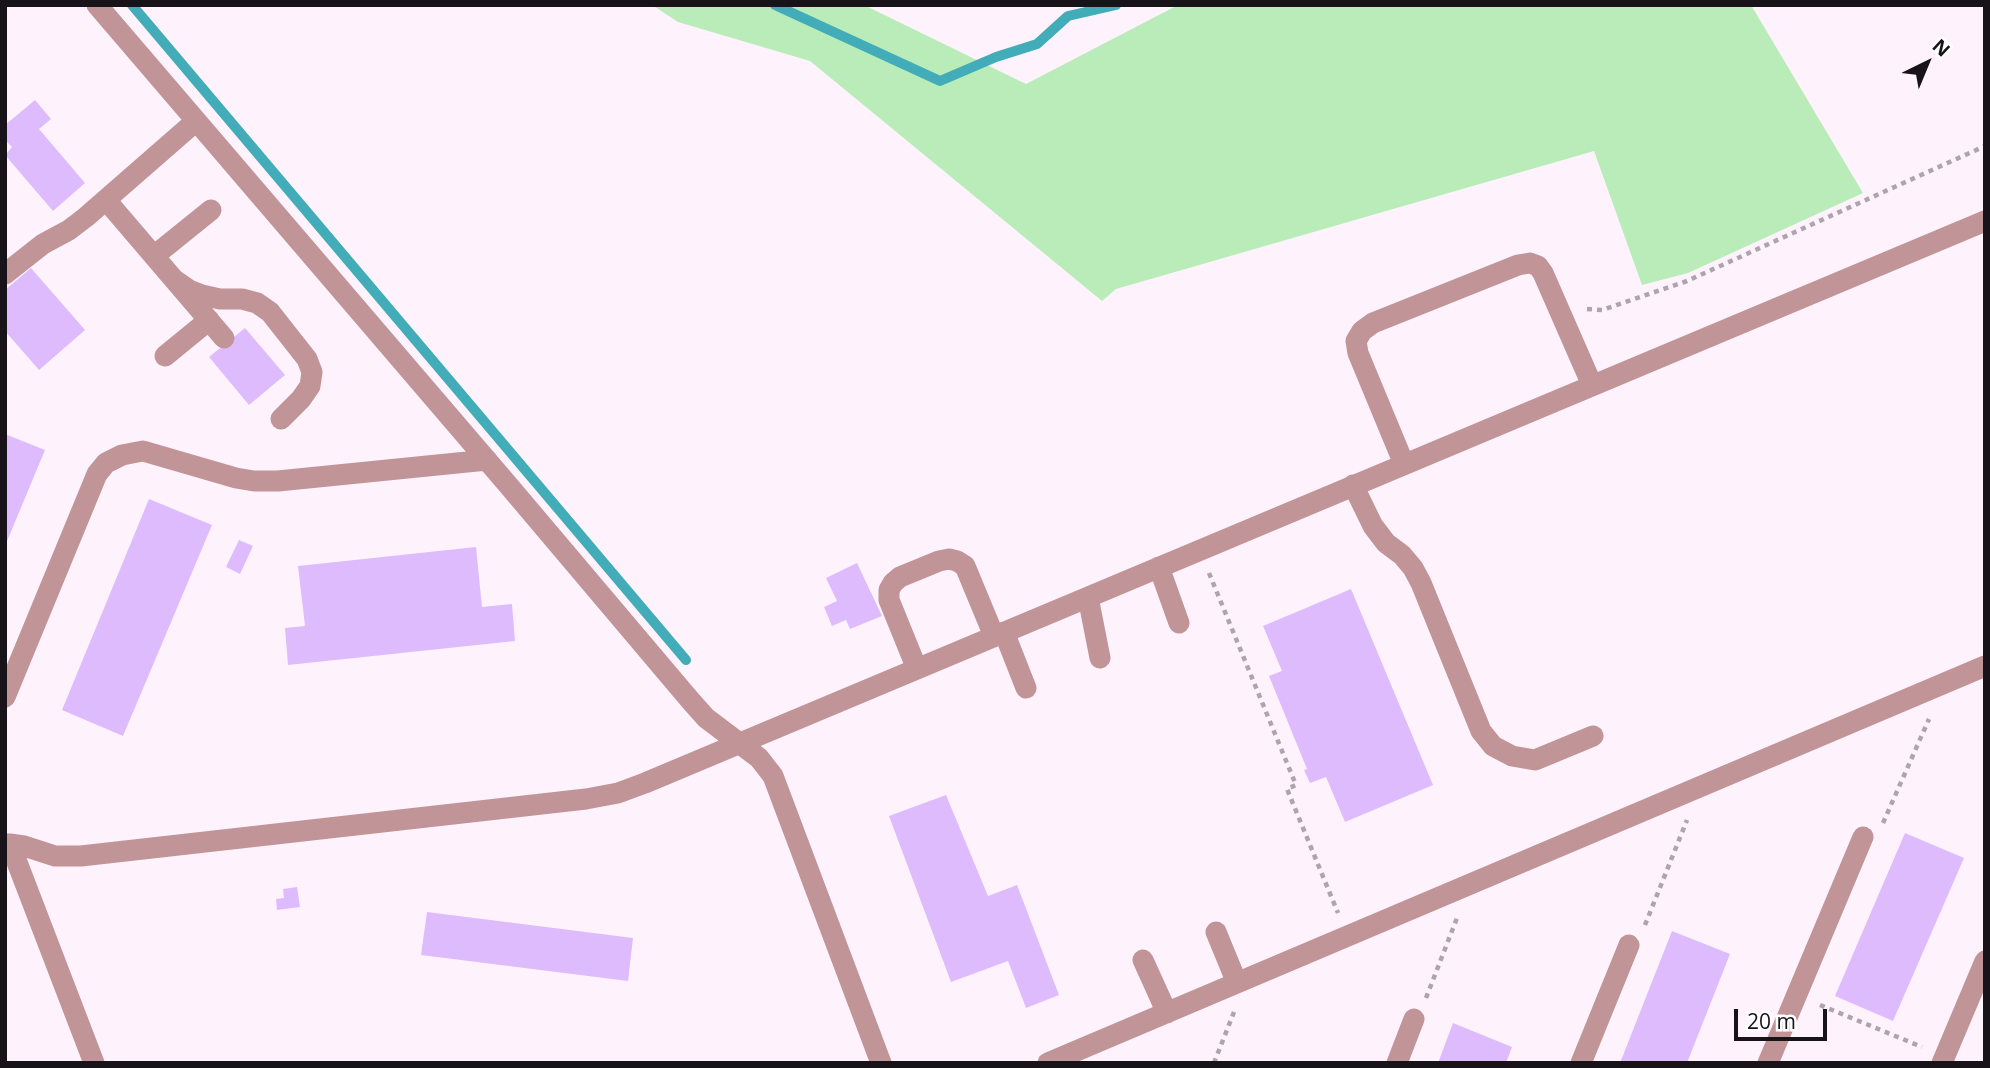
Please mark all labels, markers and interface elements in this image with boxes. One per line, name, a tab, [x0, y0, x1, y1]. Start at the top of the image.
north arrow	[1892, 28, 1962, 98]
text: N	[1927, 33, 1956, 62]
scale bar	[1738, 995, 1831, 1038]
text: 20 m	[1747, 1007, 1796, 1035]

